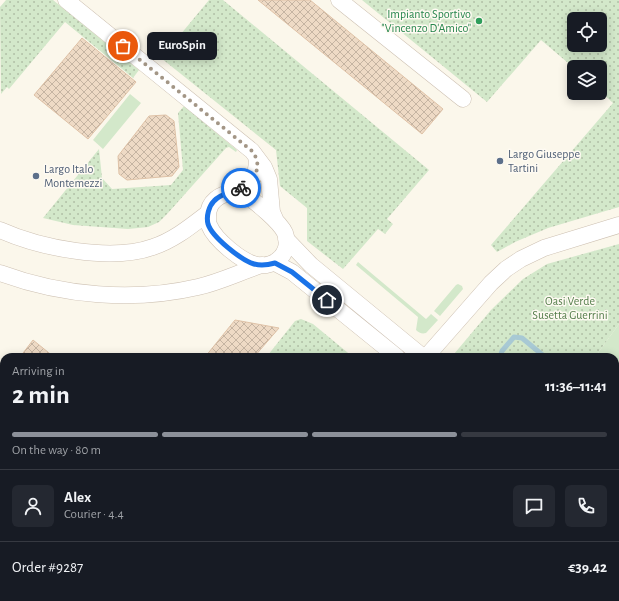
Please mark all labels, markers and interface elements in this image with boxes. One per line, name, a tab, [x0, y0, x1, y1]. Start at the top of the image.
place label: Impianto Sportivo "Vincenzo D'Amico"	[381, 8, 471, 34]
map controls	[567, 12, 607, 100]
button: locate	[567, 12, 607, 52]
marker: Impianto Sportivo "Vincenzo D'Amico"	[474, 16, 484, 26]
pin	[106, 29, 140, 63]
callout: EuroSpin	[147, 32, 217, 60]
icon: bag	[112, 35, 134, 57]
text: EuroSpin	[158, 39, 206, 52]
button: layers	[567, 60, 607, 100]
place label: Largo Giuseppe Tartini	[508, 148, 580, 174]
marker: Largo Giuseppe Tartini	[495, 156, 505, 166]
place label: Largo Italo Montemezzi	[44, 163, 102, 189]
courier	[221, 168, 261, 208]
marker: Largo Italo Montemezzi	[31, 171, 41, 181]
icon: bike	[230, 177, 252, 199]
pin	[310, 283, 344, 317]
icon: home	[316, 289, 338, 311]
park label: Oasi Verde Susetta Guerrini	[532, 295, 608, 321]
text: Arriving in	[12, 365, 65, 378]
text: 11:36–11:41	[545, 379, 607, 394]
text: 2 min	[12, 382, 70, 408]
text: On the way · 80 m	[12, 444, 101, 457]
button: person	[12, 485, 54, 527]
button: chat	[513, 485, 555, 527]
button: phone	[565, 485, 607, 527]
text: Alex	[64, 490, 91, 505]
text: Courier · 4.4	[64, 508, 124, 521]
text: Order #9287	[12, 560, 83, 575]
text: €39.42	[568, 560, 607, 575]

